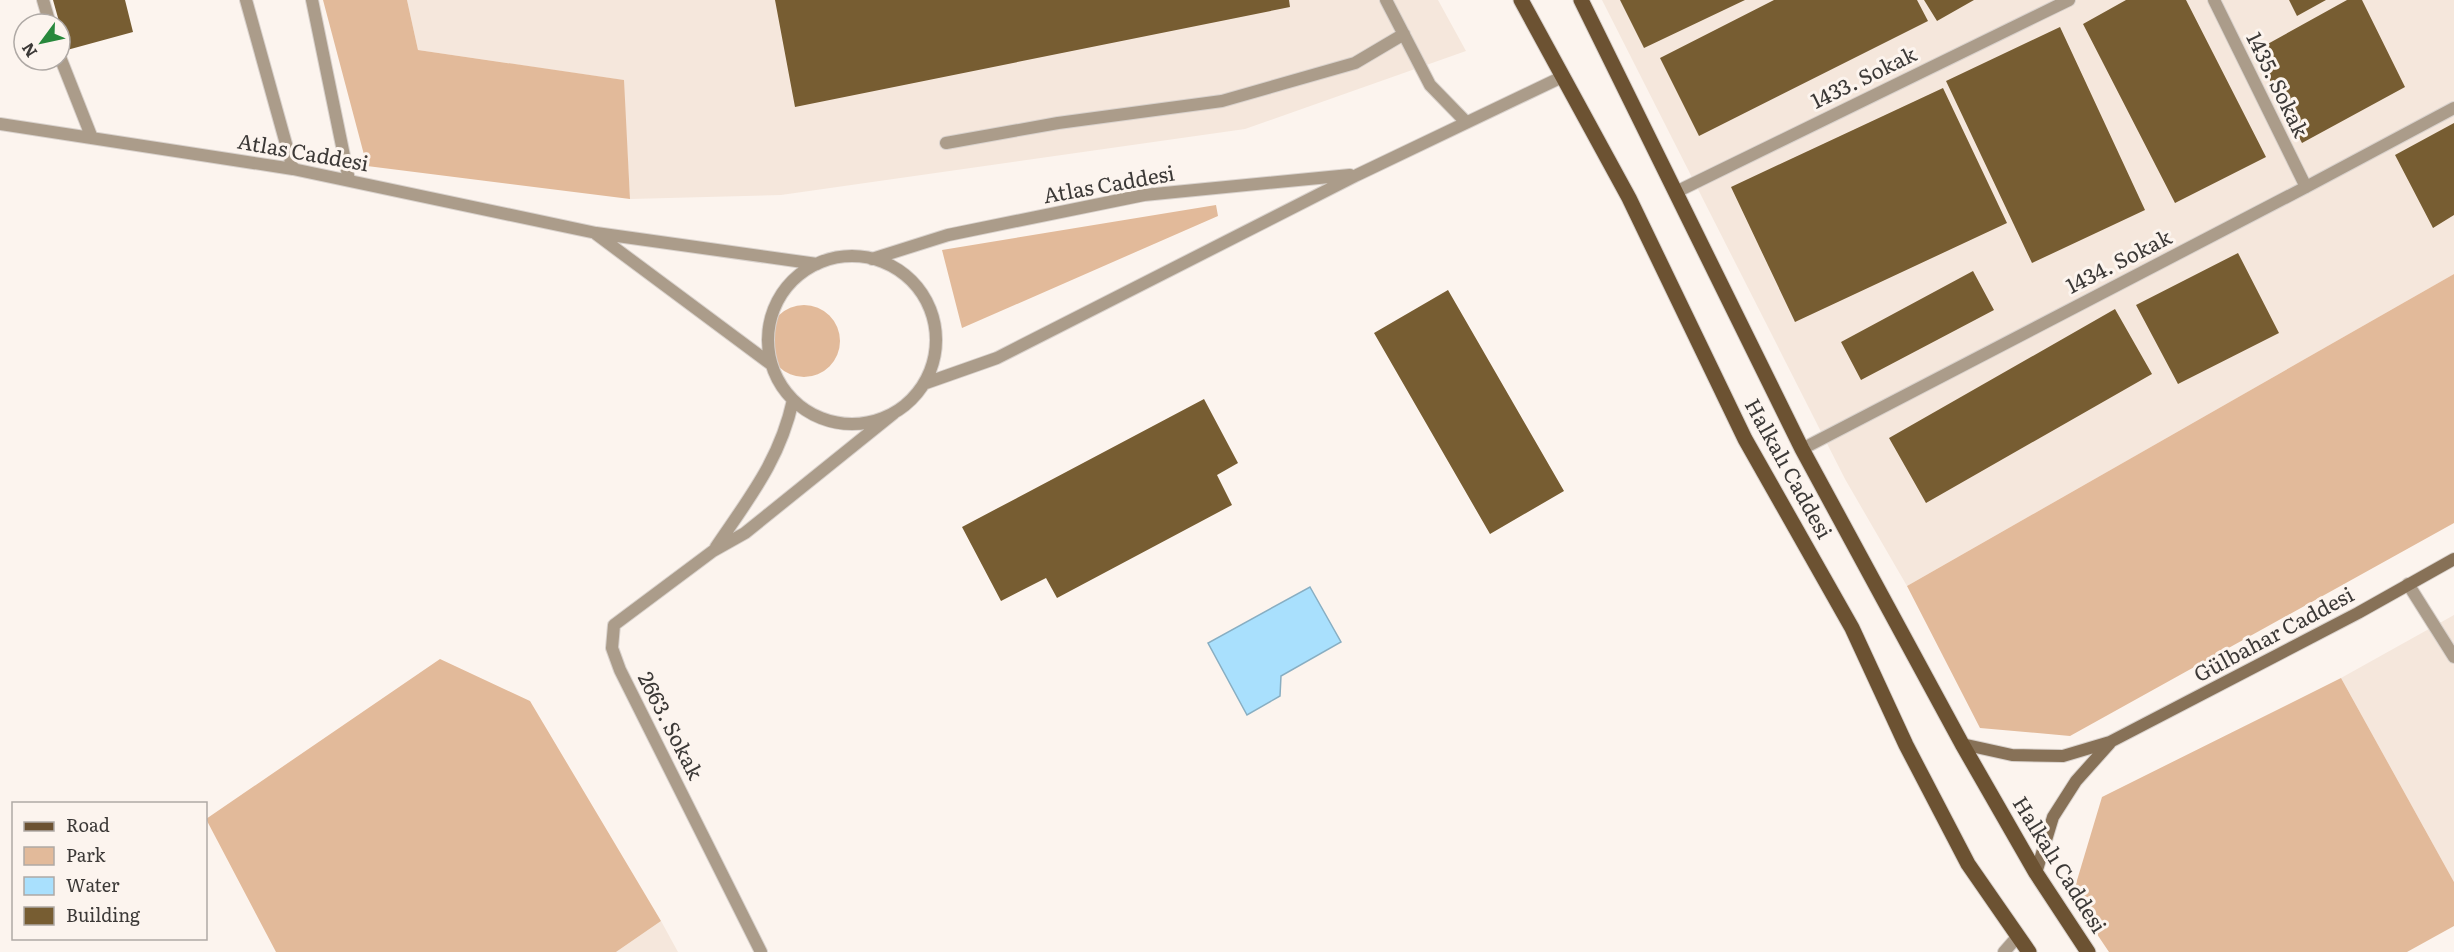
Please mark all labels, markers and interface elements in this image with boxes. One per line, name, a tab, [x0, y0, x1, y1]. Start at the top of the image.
north arrow	[12, 12, 72, 72]
street label: 1435. Sokak	[2240, 26, 2318, 142]
street label: 1433. Sokak	[1805, 37, 1921, 115]
text: N	[15, 39, 42, 63]
street label: Atlas Caddesi	[235, 124, 372, 177]
street label: Atlas Caddesi	[1040, 156, 1177, 209]
street label: 1434. Sokak	[2060, 220, 2176, 300]
street label: Halkalı Caddesi	[1739, 392, 1842, 544]
street label: Gülbahar Caddesi	[2187, 577, 2358, 688]
street label: 2663. Sokak	[632, 666, 713, 784]
street label: Halkalı Caddesi	[2007, 789, 2116, 938]
legend	[12, 802, 207, 940]
text: Road	[66, 811, 110, 838]
text: Park	[66, 841, 107, 868]
text: Water	[66, 871, 120, 898]
text: Building	[66, 901, 141, 928]

